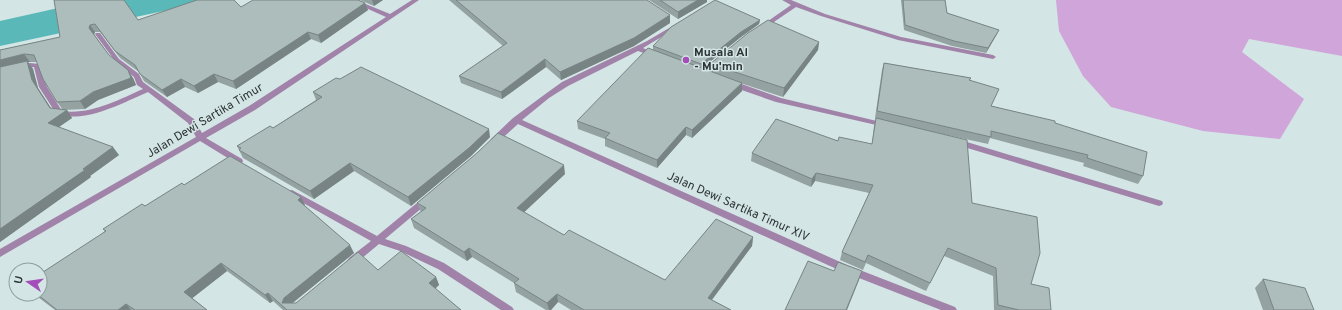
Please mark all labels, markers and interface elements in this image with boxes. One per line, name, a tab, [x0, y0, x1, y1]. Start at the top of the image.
place label: Musala Al - Mu'min	[694, 45, 748, 75]
marker: Musala Al - Mu'min	[681, 55, 691, 65]
street label: Jalan Dewi Sartika Timur	[144, 80, 266, 162]
street label: Jalan Dewi Sartika Timur XIV	[664, 168, 812, 246]
north arrow	[8, 262, 48, 302]
text: U	[12, 275, 27, 285]

